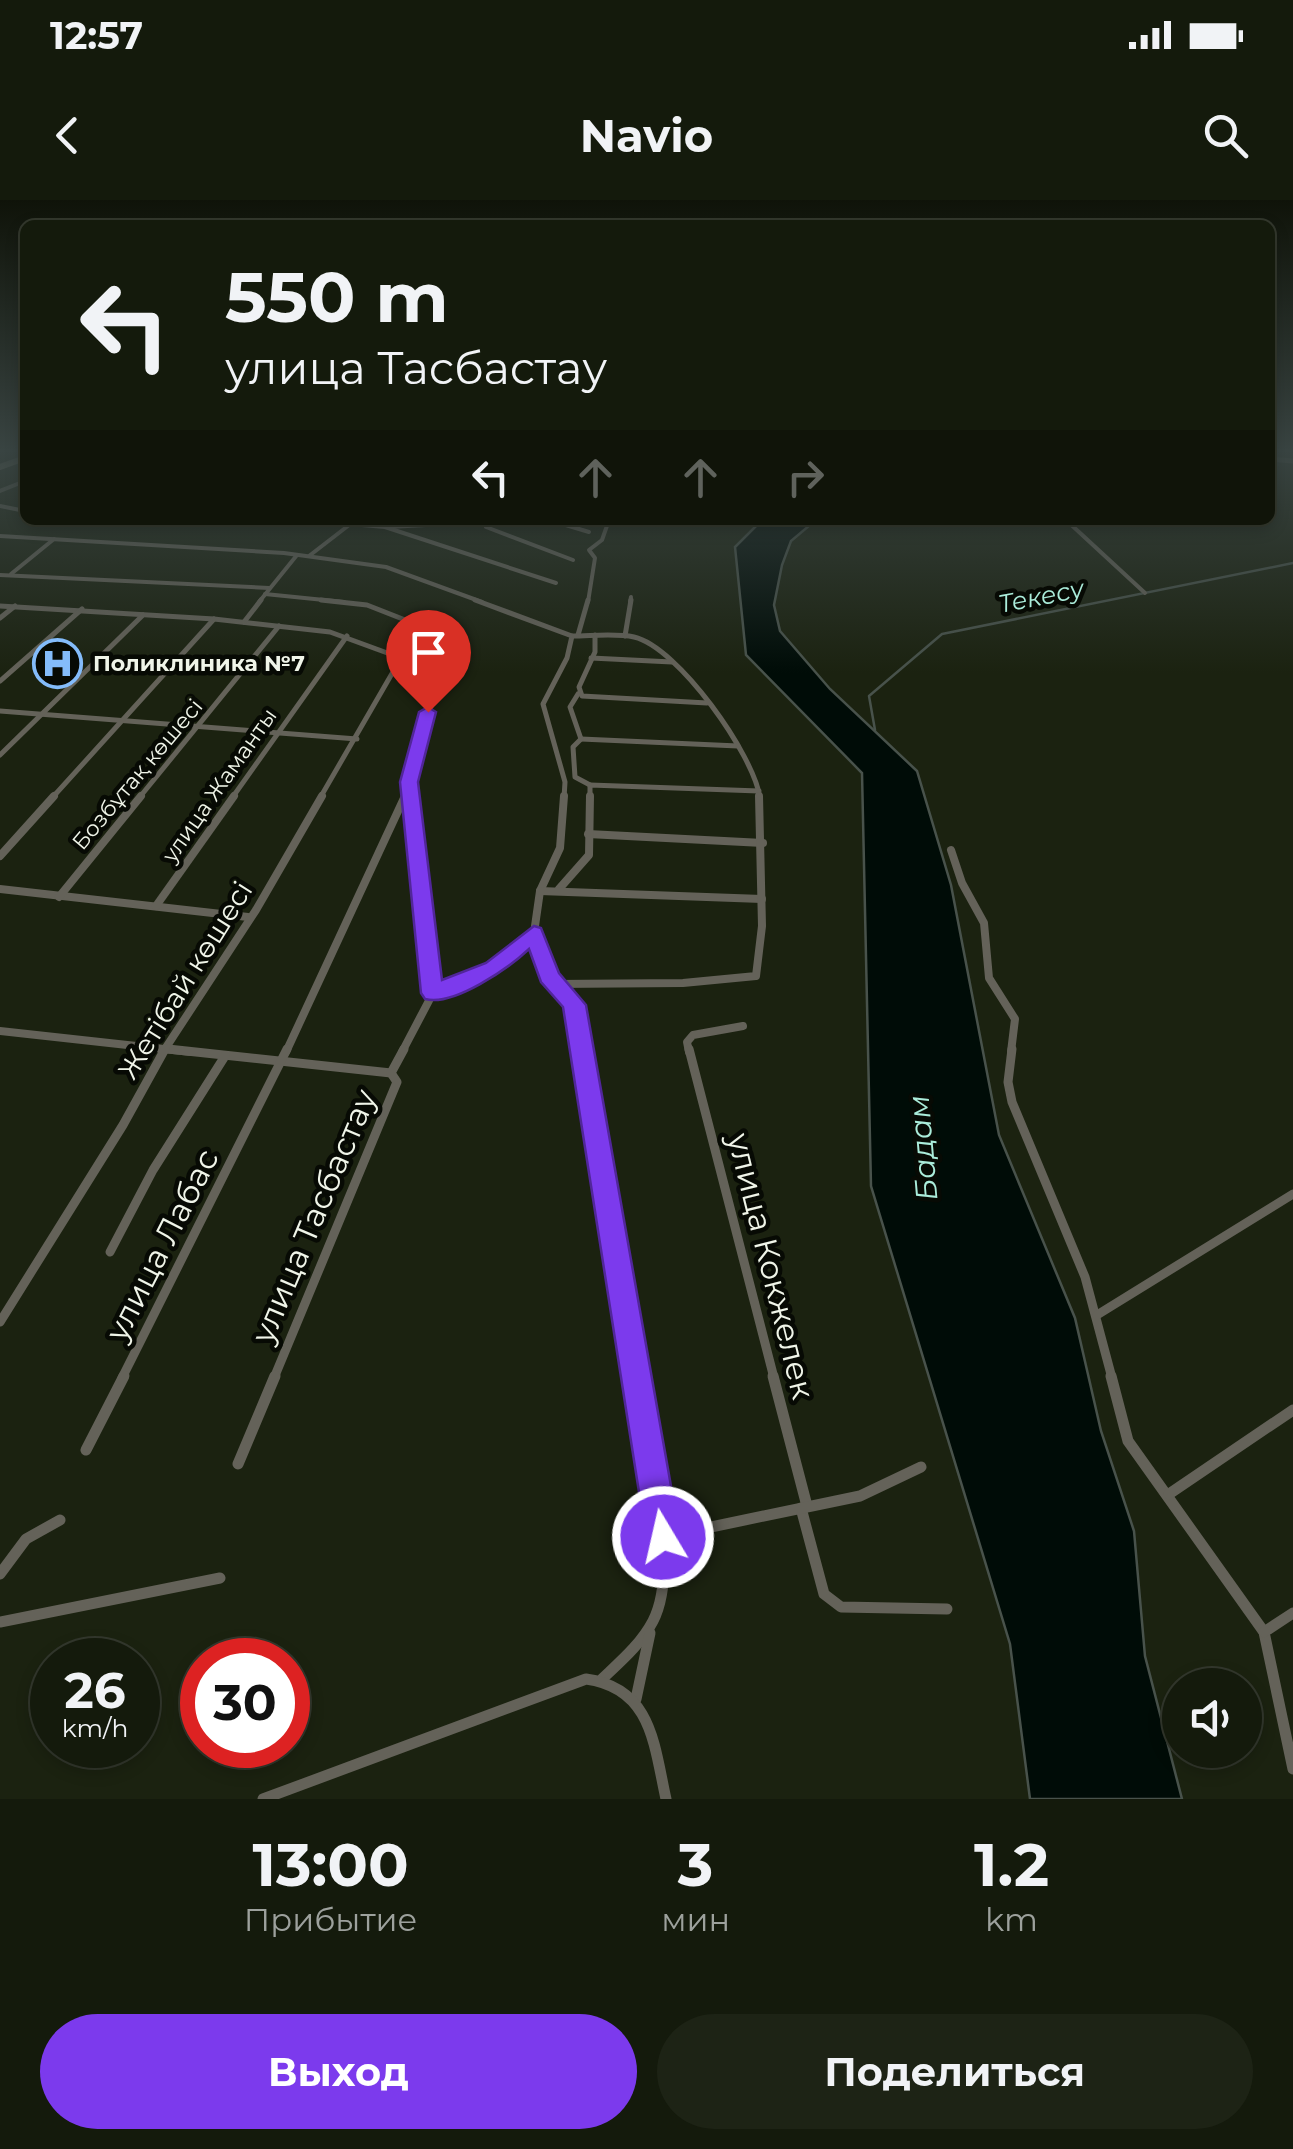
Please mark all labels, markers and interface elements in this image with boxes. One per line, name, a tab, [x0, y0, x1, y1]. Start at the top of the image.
text: 12:57	[50, 12, 143, 59]
icon: back	[40, 108, 95, 163]
text: Navio	[580, 108, 713, 163]
icon: search	[1198, 108, 1253, 163]
text: 550 m	[225, 254, 449, 340]
icon: left	[60, 260, 190, 390]
text: улица Тасбастау	[225, 340, 607, 395]
icon: left	[463, 450, 518, 505]
icon: ahead	[568, 450, 623, 505]
icon: ahead	[673, 450, 728, 505]
icon: right	[778, 450, 833, 505]
water label: Текесу	[996, 573, 1087, 619]
pin	[386, 610, 471, 713]
icon: arrive	[401, 625, 456, 680]
hospital icon: Поликлиника №7	[32, 637, 84, 689]
place label: Поликлиника №7	[93, 650, 305, 677]
street label: Бозбұтақ көшесі	[66, 693, 208, 855]
street label: улица Жаманты	[156, 703, 283, 868]
street label: Жетібай көшесі	[111, 875, 259, 1085]
street label: улица Тасбастау	[242, 1083, 385, 1349]
water label: Бадам	[899, 1094, 946, 1203]
street label: улица Кокжелек	[719, 1128, 823, 1403]
street label: улица Лабас	[96, 1142, 227, 1348]
position arrow	[611, 1485, 715, 1589]
speed limit sign: 30	[180, 1638, 310, 1768]
text: 26	[64, 1660, 126, 1721]
map controls	[1162, 1668, 1262, 1768]
button: sound	[1162, 1668, 1262, 1768]
text: km/h	[62, 1713, 128, 1743]
text: 13:00	[252, 1828, 409, 1901]
text: 3	[678, 1828, 713, 1901]
text: 1.2	[974, 1828, 1049, 1901]
text: Прибытие	[244, 1900, 417, 1939]
text: мин	[661, 1900, 730, 1939]
text: km	[985, 1900, 1038, 1939]
button: Выход	[40, 2014, 637, 2129]
button: Поделиться	[657, 2014, 1253, 2129]

